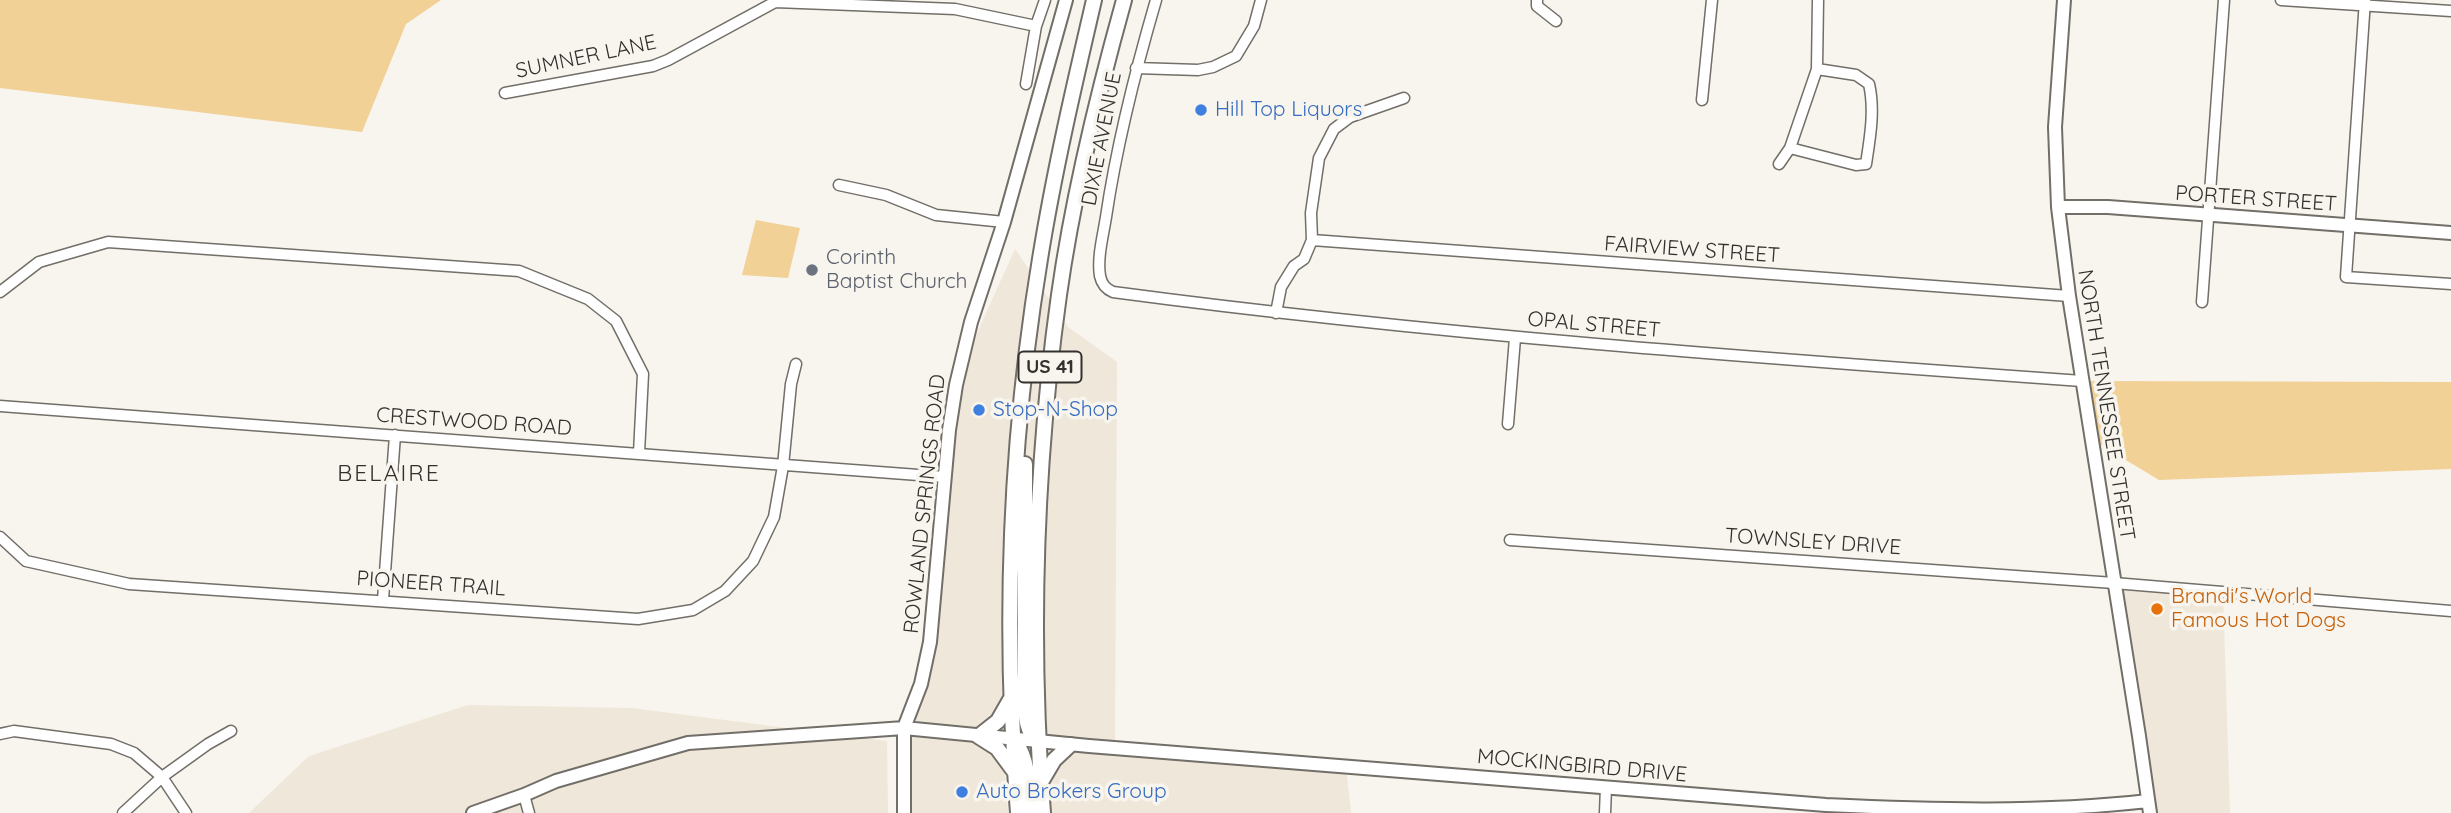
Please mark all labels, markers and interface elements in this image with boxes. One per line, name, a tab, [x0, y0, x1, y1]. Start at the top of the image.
street label: SUMNER LANE	[513, 30, 659, 84]
street label: DIXIE AVENUE	[1077, 70, 1127, 208]
place label: Hill Top Liquors	[1215, 97, 1362, 123]
marker: Hill Top Liquors	[1193, 102, 1209, 118]
street label: PORTER STREET	[2174, 181, 2338, 217]
street label: FAIRVIEW STREET	[1603, 231, 1781, 269]
place label: Corinth Baptist Church	[826, 245, 967, 295]
marker: Corinth Baptist Church	[804, 262, 820, 278]
street label: NORTH TENNESSEE STREET	[2072, 268, 2140, 542]
street label: OPAL STREET	[1526, 307, 1662, 343]
road number: US 41	[1018, 352, 1082, 382]
street label: ROWLAND SPRINGS ROAD	[899, 373, 951, 635]
place label: Stop-N-Shop	[993, 397, 1118, 423]
marker: Stop-N-Shop	[971, 402, 987, 418]
street label: CRESTWOOD ROAD	[375, 403, 573, 441]
district label: BELAIRE	[338, 460, 440, 488]
street label: TOWNSLEY DRIVE	[1724, 523, 1902, 561]
street label: PIONEER TRAIL	[356, 566, 506, 602]
place label: Brandi's World Famous Hot Dogs	[2171, 584, 2346, 634]
marker: Brandi's World Famous Hot Dogs	[2149, 601, 2165, 617]
street label: MOCKINGBIRD DRIVE	[1476, 744, 1688, 788]
place label: Auto Brokers Group	[976, 779, 1167, 805]
marker: Auto Brokers Group	[954, 784, 970, 800]

